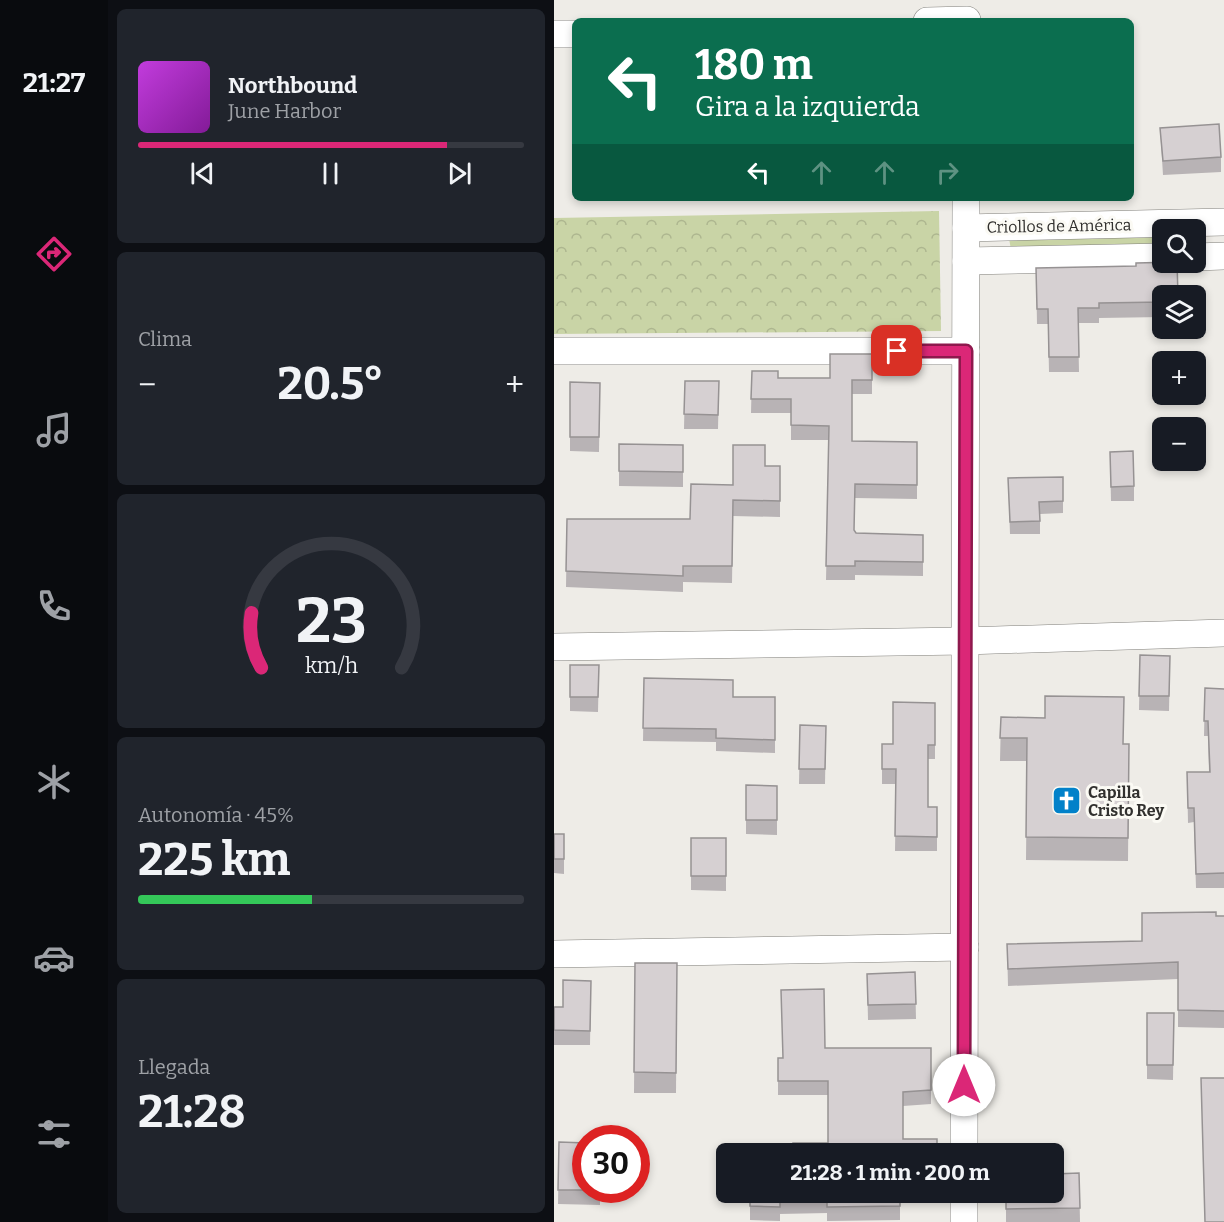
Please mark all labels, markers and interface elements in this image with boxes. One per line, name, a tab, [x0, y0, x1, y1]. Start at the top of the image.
text: 180 m	[695, 40, 813, 90]
icon: left	[596, 42, 674, 120]
text: 21:27	[23, 67, 85, 99]
text: Northbound	[228, 72, 357, 99]
text: Gira a la izquierda	[695, 91, 920, 123]
text: June Harbor	[228, 99, 341, 123]
icon: left	[742, 156, 775, 189]
icon: ahead	[805, 156, 838, 189]
icon: ahead	[868, 156, 901, 189]
icon: right	[931, 156, 964, 189]
icon: previous	[186, 157, 219, 190]
icon: pause	[314, 157, 347, 190]
icon: next	[443, 157, 476, 190]
street label: Criollos de América	[986, 215, 1132, 237]
map controls	[1152, 219, 1206, 471]
button: search	[1152, 219, 1206, 273]
icon: directions	[33, 233, 75, 275]
button: layers	[1152, 285, 1206, 339]
pin	[871, 325, 922, 376]
text: Clima	[138, 327, 192, 351]
icon: arrive	[880, 334, 913, 367]
button: +	[1152, 351, 1206, 405]
text: 20.5°	[278, 357, 384, 411]
text: −	[138, 365, 156, 405]
text: +	[505, 365, 524, 405]
icon: music	[33, 409, 75, 451]
button: −	[1152, 417, 1206, 471]
text: 23	[295, 584, 367, 659]
icon: phone	[33, 585, 75, 627]
text: km/h	[304, 653, 358, 679]
icon: climate	[33, 761, 75, 803]
place label: Capilla Cristo Rey	[1088, 783, 1164, 820]
church icon: Capilla Cristo Rey	[1051, 785, 1083, 817]
text: Autonomía · 45%	[138, 803, 294, 827]
text: 225 km	[138, 833, 290, 887]
icon: car	[33, 937, 75, 979]
position arrow	[932, 1053, 996, 1117]
text: Llegada	[138, 1055, 210, 1079]
text: 21:28	[138, 1085, 246, 1139]
icon: filters	[33, 1113, 75, 1155]
speed limit sign: 30	[572, 1125, 650, 1203]
text: 21:28 · 1 min · 200 m	[790, 1159, 990, 1186]

